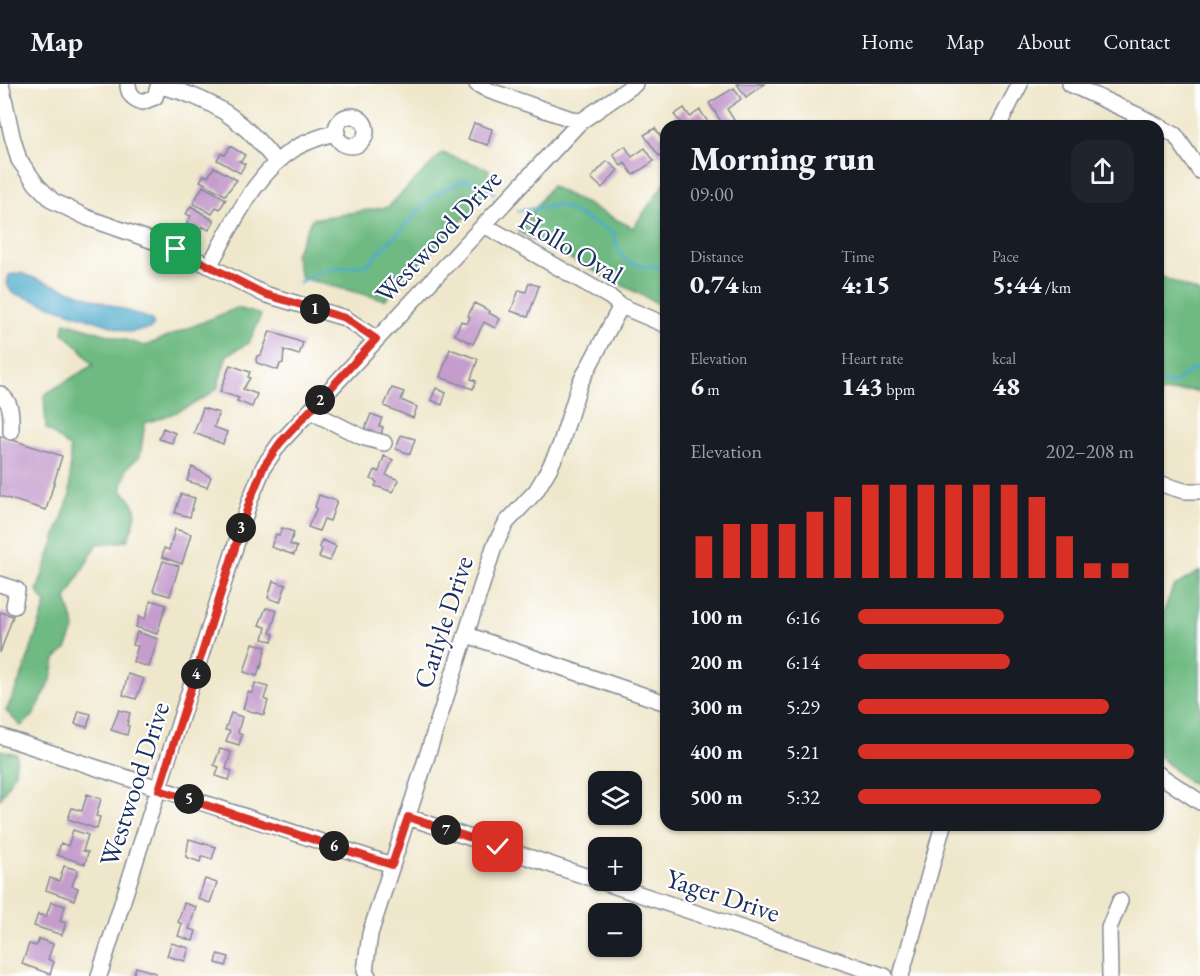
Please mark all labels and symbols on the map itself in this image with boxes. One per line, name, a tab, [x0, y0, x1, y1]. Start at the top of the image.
street label: Westwood Drive	[367, 162, 509, 310]
street label: Hollo Oval	[512, 202, 630, 292]
pin	[150, 223, 201, 274]
pin: 1	[300, 294, 330, 324]
pin: 2	[305, 385, 335, 415]
pin: 3	[226, 513, 256, 543]
street label: Carlyle Drive	[405, 551, 481, 693]
pin: 4	[181, 659, 211, 689]
street label: Westwood Drive	[91, 697, 177, 871]
pin: 5	[174, 784, 204, 814]
pin: 7	[431, 815, 461, 845]
pin	[472, 821, 523, 872]
pin: 6	[319, 831, 349, 861]
street label: Yager Drive	[661, 860, 785, 930]

